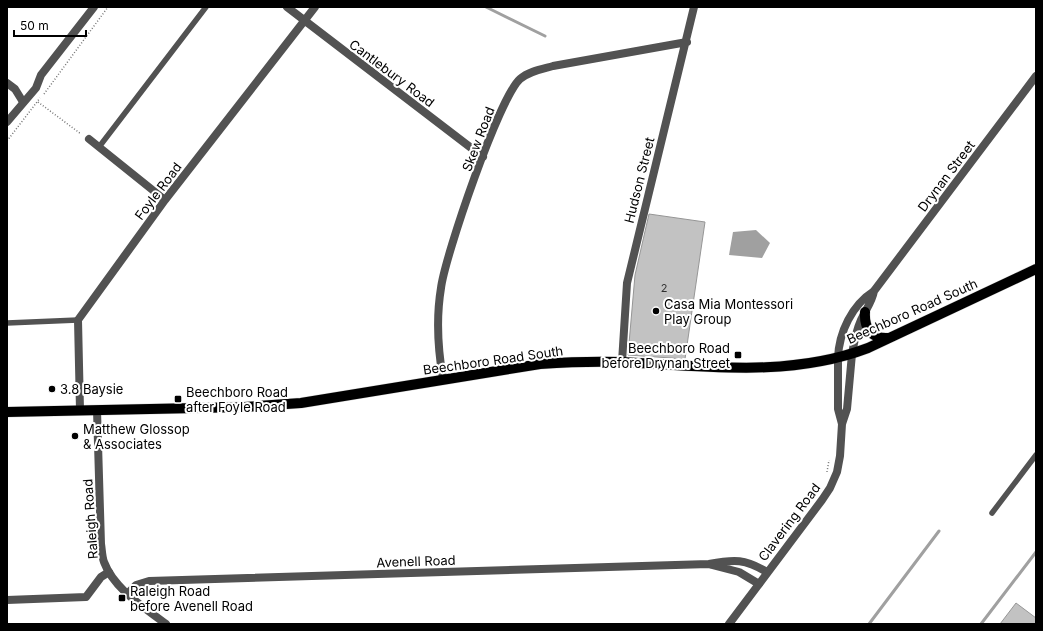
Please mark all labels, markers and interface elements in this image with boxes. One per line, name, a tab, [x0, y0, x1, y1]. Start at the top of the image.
scale bar	[14, 12, 86, 38]
text: 50 m	[20, 18, 49, 33]
street label: Cantlebury Road	[346, 36, 438, 110]
street label: Skew Road	[458, 104, 498, 174]
street label: Hudson Street	[621, 135, 657, 225]
street label: Drynan Street	[914, 137, 978, 215]
street label: Foyle Road	[131, 159, 185, 223]
street label: Beechboro Road South	[844, 275, 980, 347]
house number: 2	[661, 281, 667, 295]
place label: Casa Mia Montessori Play Group	[664, 296, 793, 327]
marker: Casa Mia Montessori Play Group	[651, 306, 661, 316]
place label: Beechboro Road before Drynan Street	[602, 340, 730, 371]
street label: Beechboro Road South	[422, 342, 564, 378]
marker: Beechboro Road before Drynan Street	[733, 350, 743, 360]
place label: 3.8 Baysie	[60, 381, 123, 397]
marker: 3.8 Baysie	[47, 384, 57, 394]
place label: Beechboro Road after Foyle Road	[186, 384, 288, 415]
marker: Beechboro Road after Foyle Road	[173, 394, 183, 404]
place label: Matthew Glossop & Associates	[83, 421, 190, 452]
marker: Matthew Glossop & Associates	[70, 431, 80, 441]
street label: Raleigh Road	[79, 478, 101, 560]
street label: Clavering Road	[755, 480, 823, 564]
street label: Avenell Road	[376, 552, 456, 570]
place label: Raleigh Road before Avenell Road	[130, 583, 253, 614]
marker: Raleigh Road before Avenell Road	[117, 593, 127, 603]

